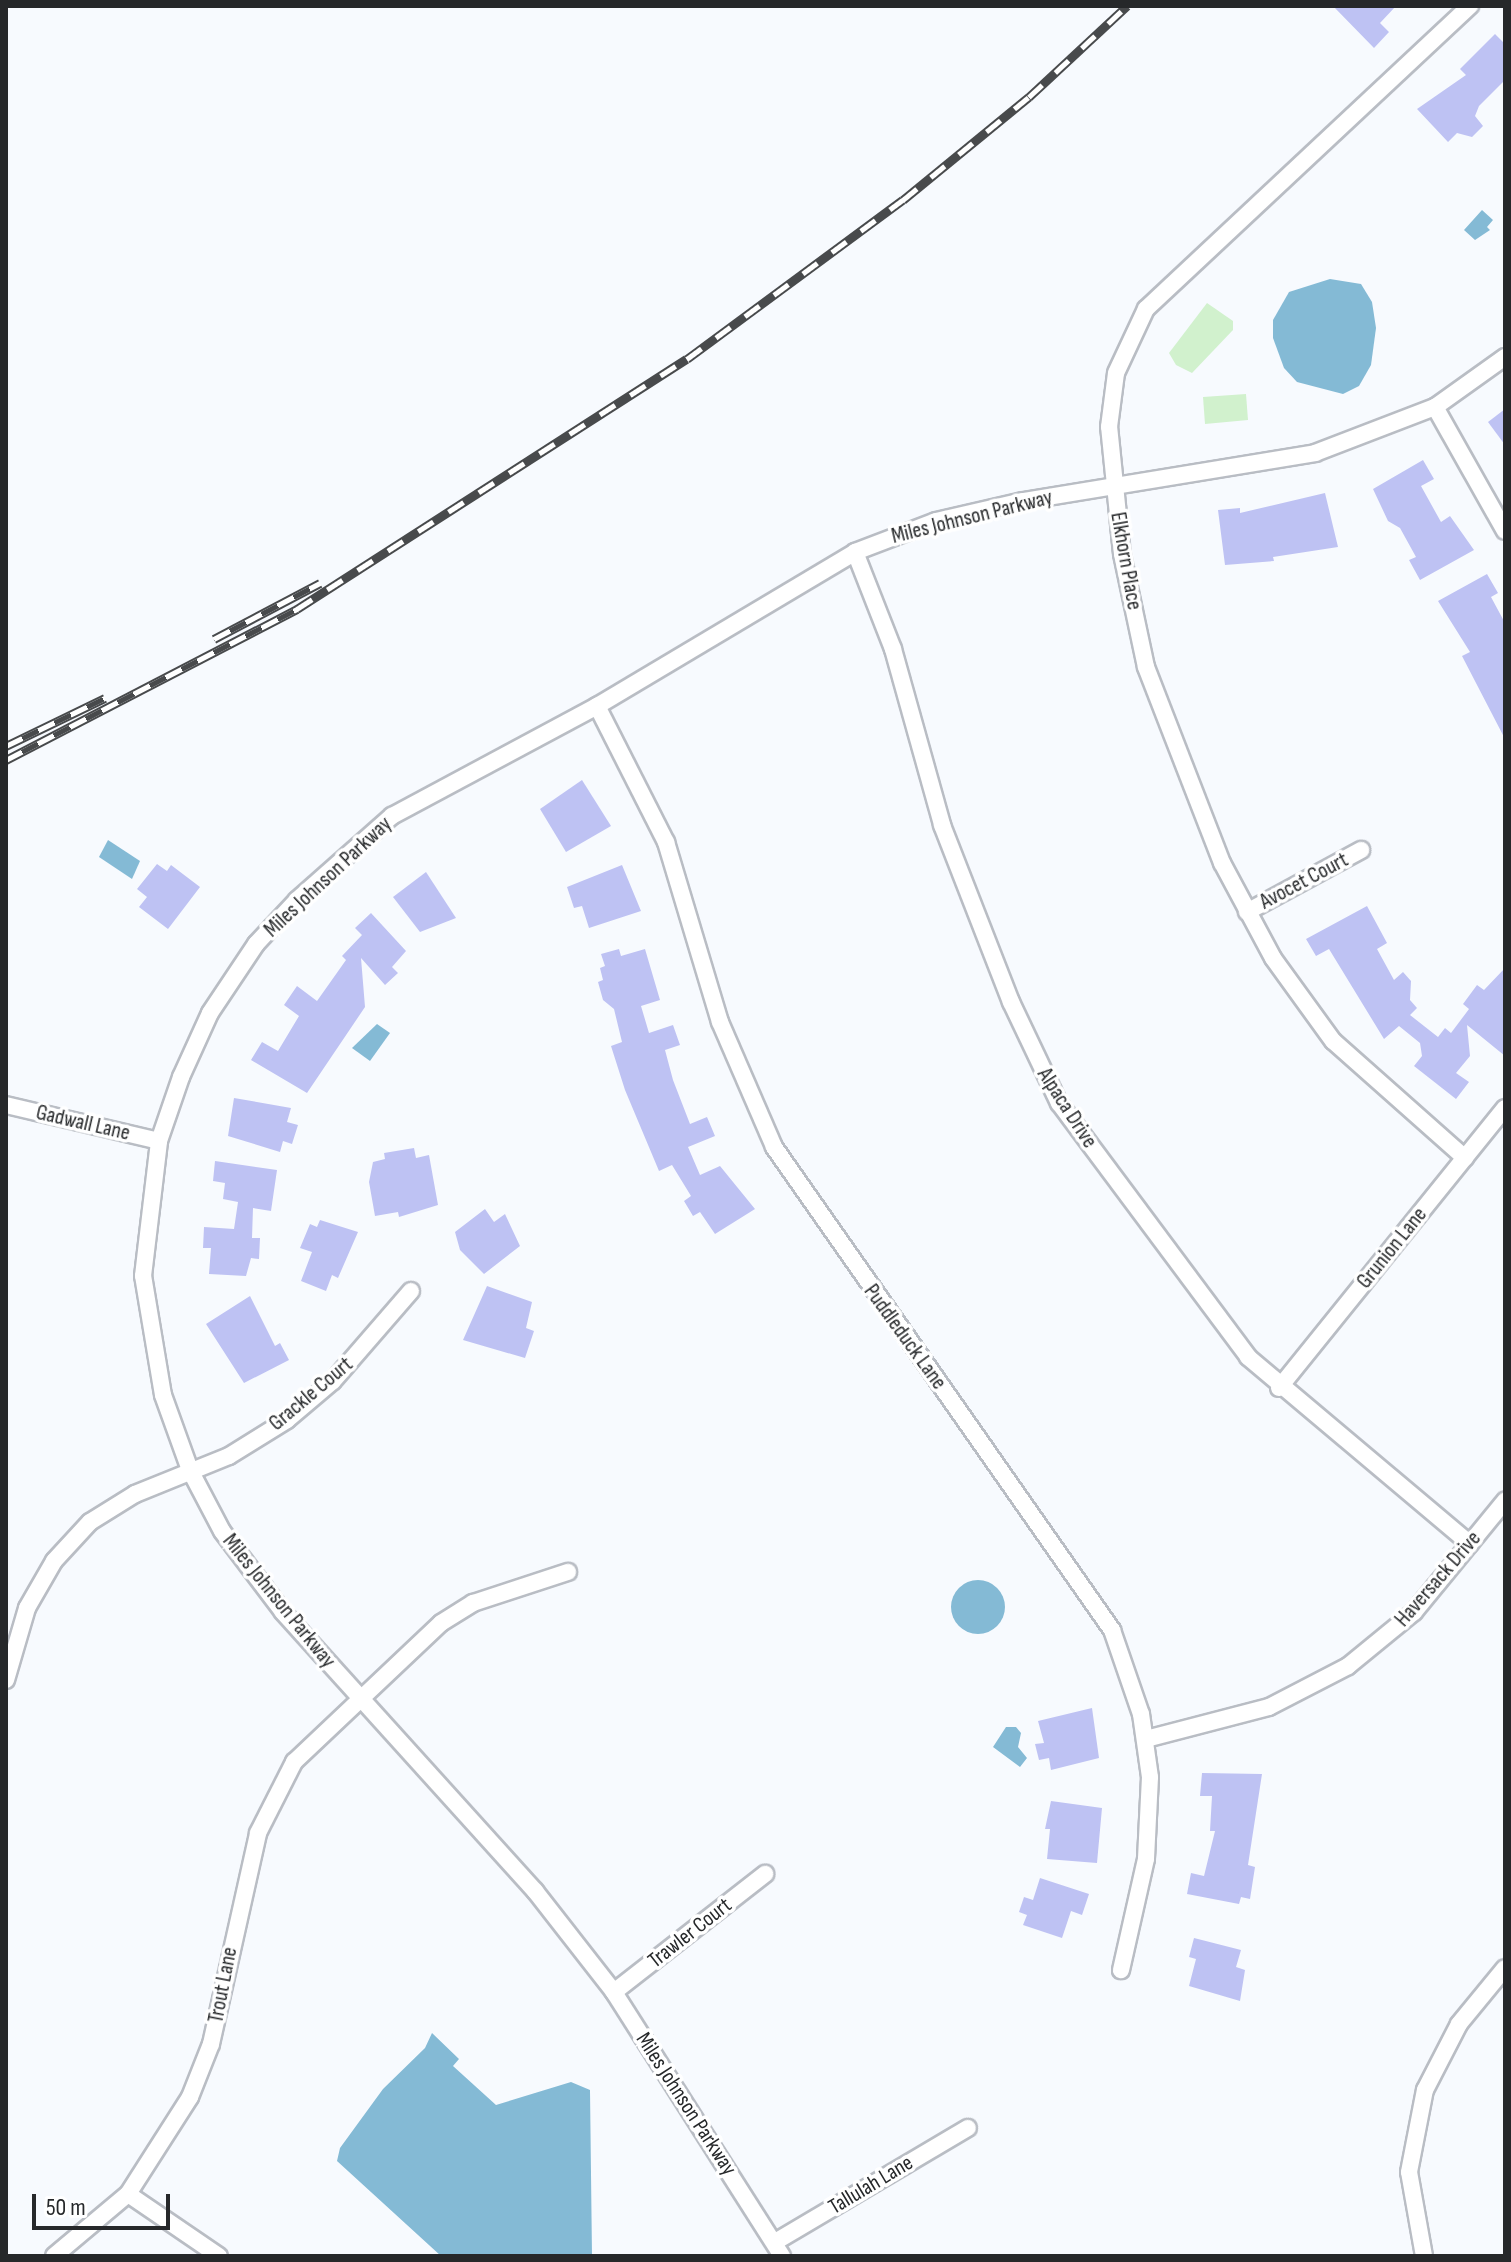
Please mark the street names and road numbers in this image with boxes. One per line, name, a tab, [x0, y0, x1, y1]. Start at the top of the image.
street label: Miles Johnson Parkway	[889, 484, 1055, 550]
street label: Elkhorn Place	[1104, 510, 1148, 612]
street label: Miles Johnson Parkway	[259, 811, 397, 943]
street label: Avocet Court	[1255, 847, 1353, 915]
street label: Alpaca Drive	[1031, 1063, 1103, 1153]
street label: Gadwall Lane	[33, 1099, 133, 1147]
street label: Grunion Lane	[1351, 1202, 1433, 1294]
street label: Puddleduck Lane	[858, 1279, 952, 1395]
street label: Grackle Court	[264, 1351, 358, 1437]
street label: Haversack Drive	[1389, 1526, 1487, 1632]
street label: Miles Johnson Parkway	[217, 1529, 341, 1673]
street label: Trawler Court	[643, 1892, 737, 1974]
street label: Trout Lane	[203, 1945, 243, 2025]
street label: Miles Johnson Parkway	[630, 2028, 742, 2180]
street label: Tallulah Lane	[824, 2150, 918, 2220]

